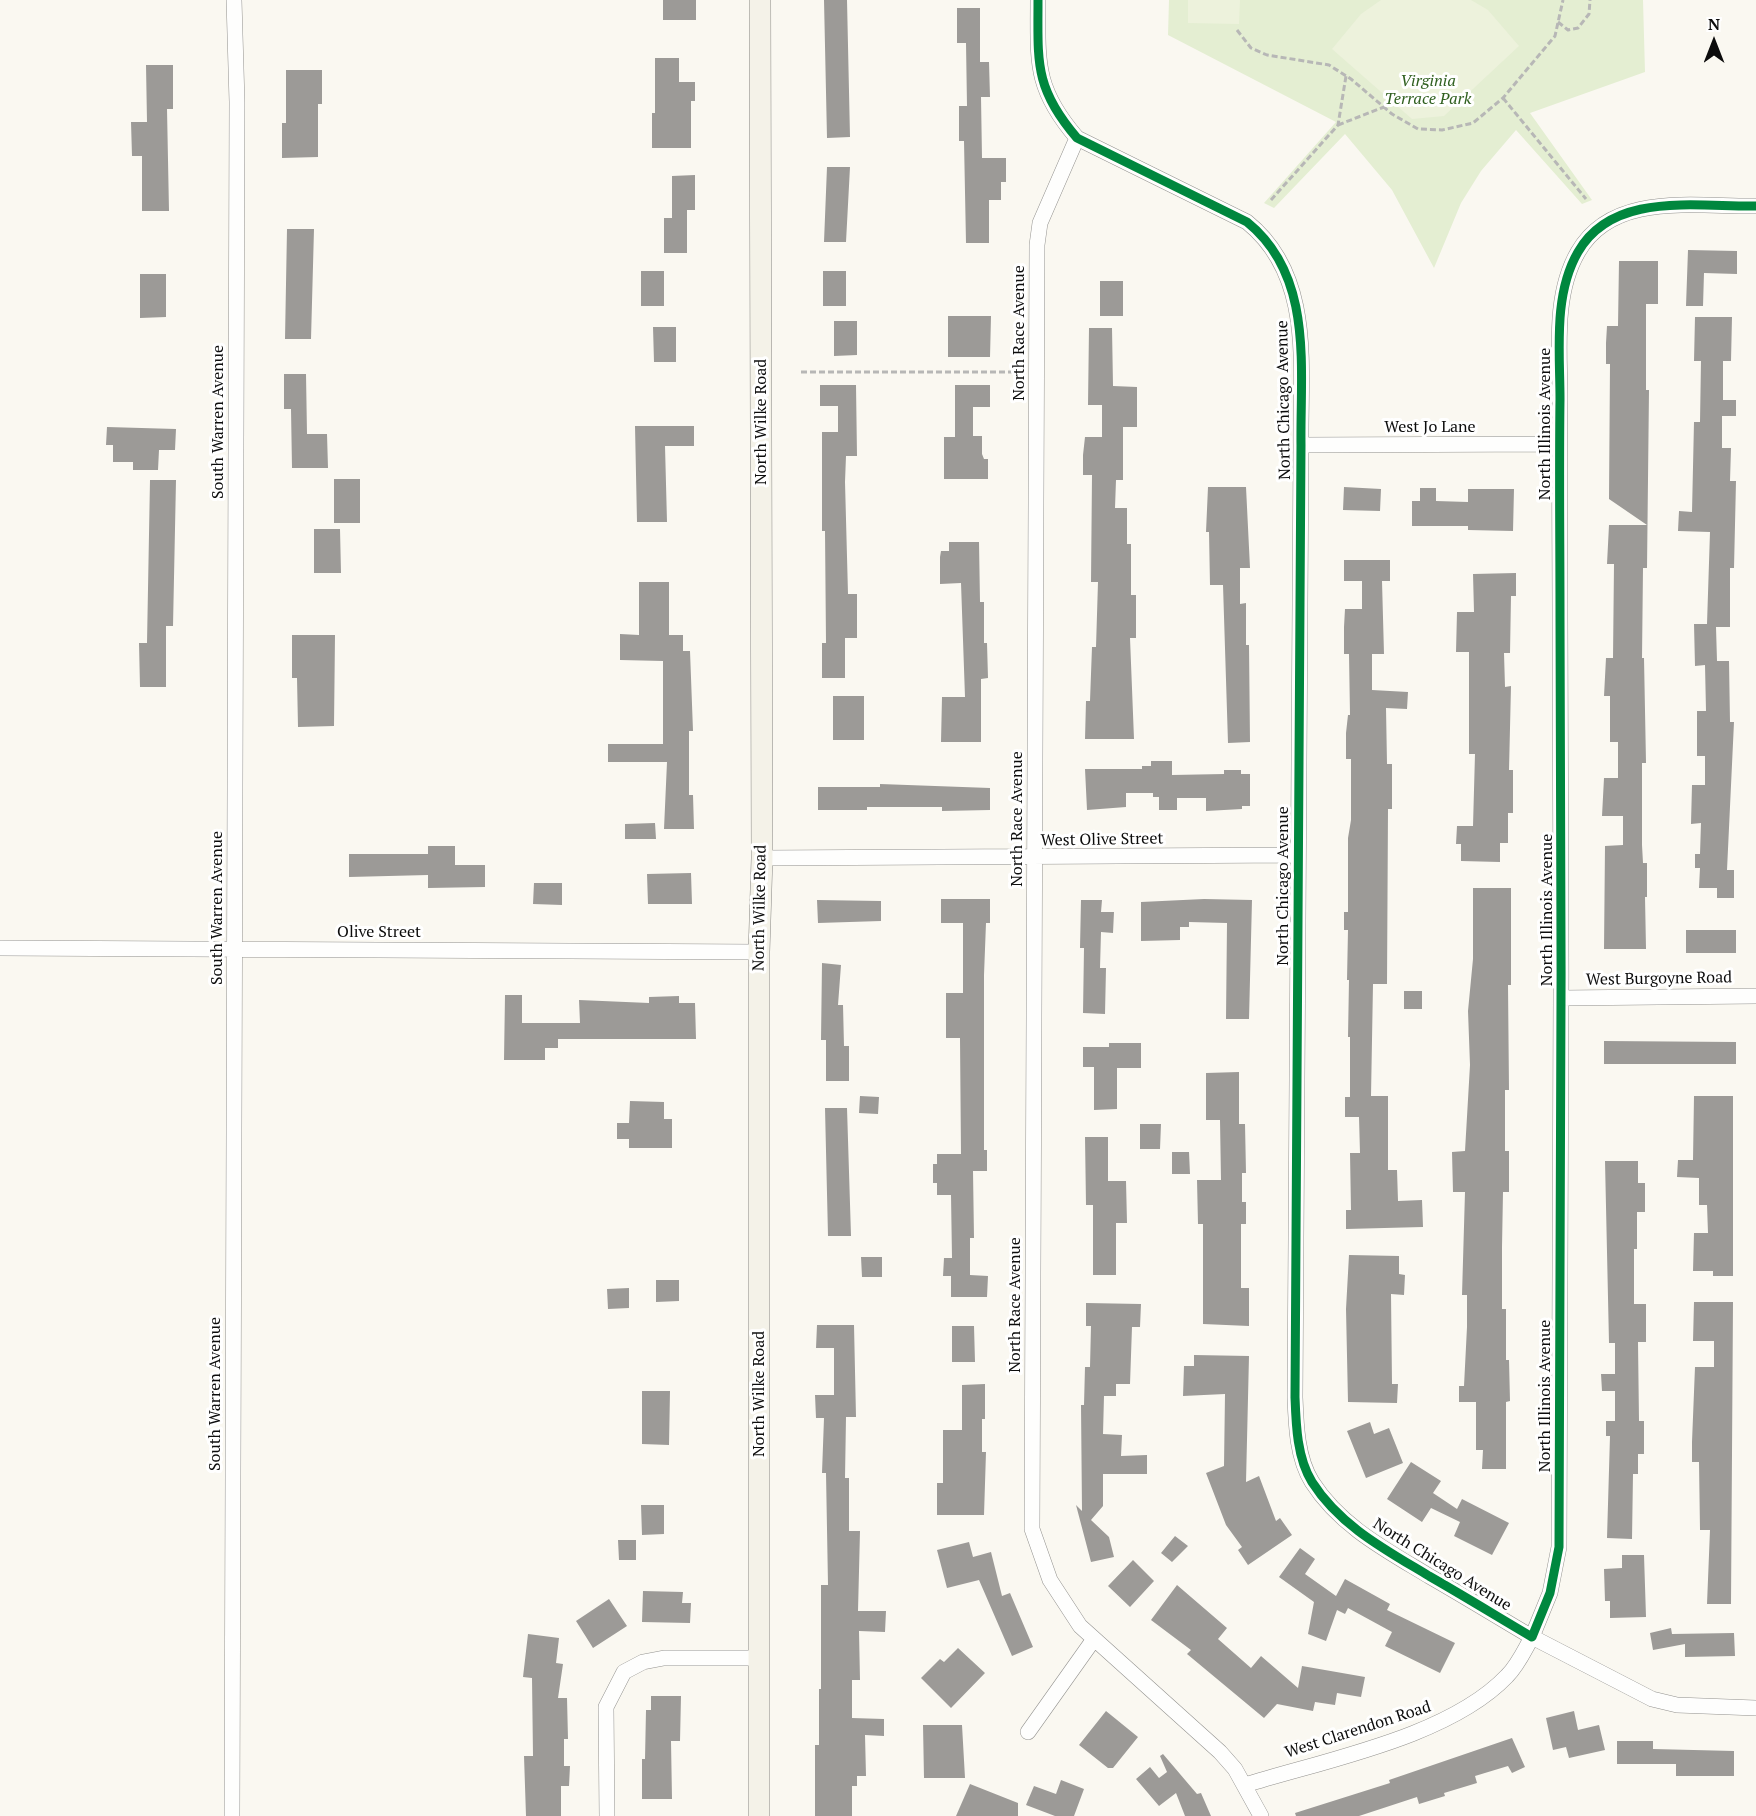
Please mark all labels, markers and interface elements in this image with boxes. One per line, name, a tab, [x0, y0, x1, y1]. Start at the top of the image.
north arrow	[1684, 12, 1744, 72]
text: N	[1708, 13, 1720, 35]
park label: Virginia Terrace Park	[1385, 71, 1471, 109]
street label: North Race Avenue	[1009, 265, 1029, 401]
street label: North Chicago Avenue	[1273, 320, 1295, 480]
street label: South Warren Avenue	[208, 345, 228, 499]
street label: North Illinois Avenue	[1535, 348, 1555, 500]
street label: North Wilke Road	[751, 359, 771, 485]
street label: West Jo Lane	[1384, 417, 1476, 437]
street label: North Race Avenue	[1007, 751, 1027, 887]
street label: North Chicago Avenue	[1273, 806, 1293, 966]
street label: West Olive Street	[1041, 829, 1163, 851]
street label: South Warren Avenue	[207, 831, 227, 985]
street label: North Illinois Avenue	[1537, 834, 1557, 986]
street label: North Wilke Road	[749, 845, 771, 971]
street label: Olive Street	[337, 922, 421, 942]
street label: West Burgoyne Road	[1586, 968, 1732, 990]
street label: North Race Avenue	[1005, 1237, 1025, 1373]
street label: South Warren Avenue	[205, 1317, 225, 1471]
street label: North Illinois Avenue	[1535, 1320, 1555, 1472]
street label: North Wilke Road	[749, 1331, 769, 1457]
street label: North Chicago Avenue	[1369, 1515, 1515, 1615]
street label: West Clarendon Road	[1283, 1697, 1433, 1763]

